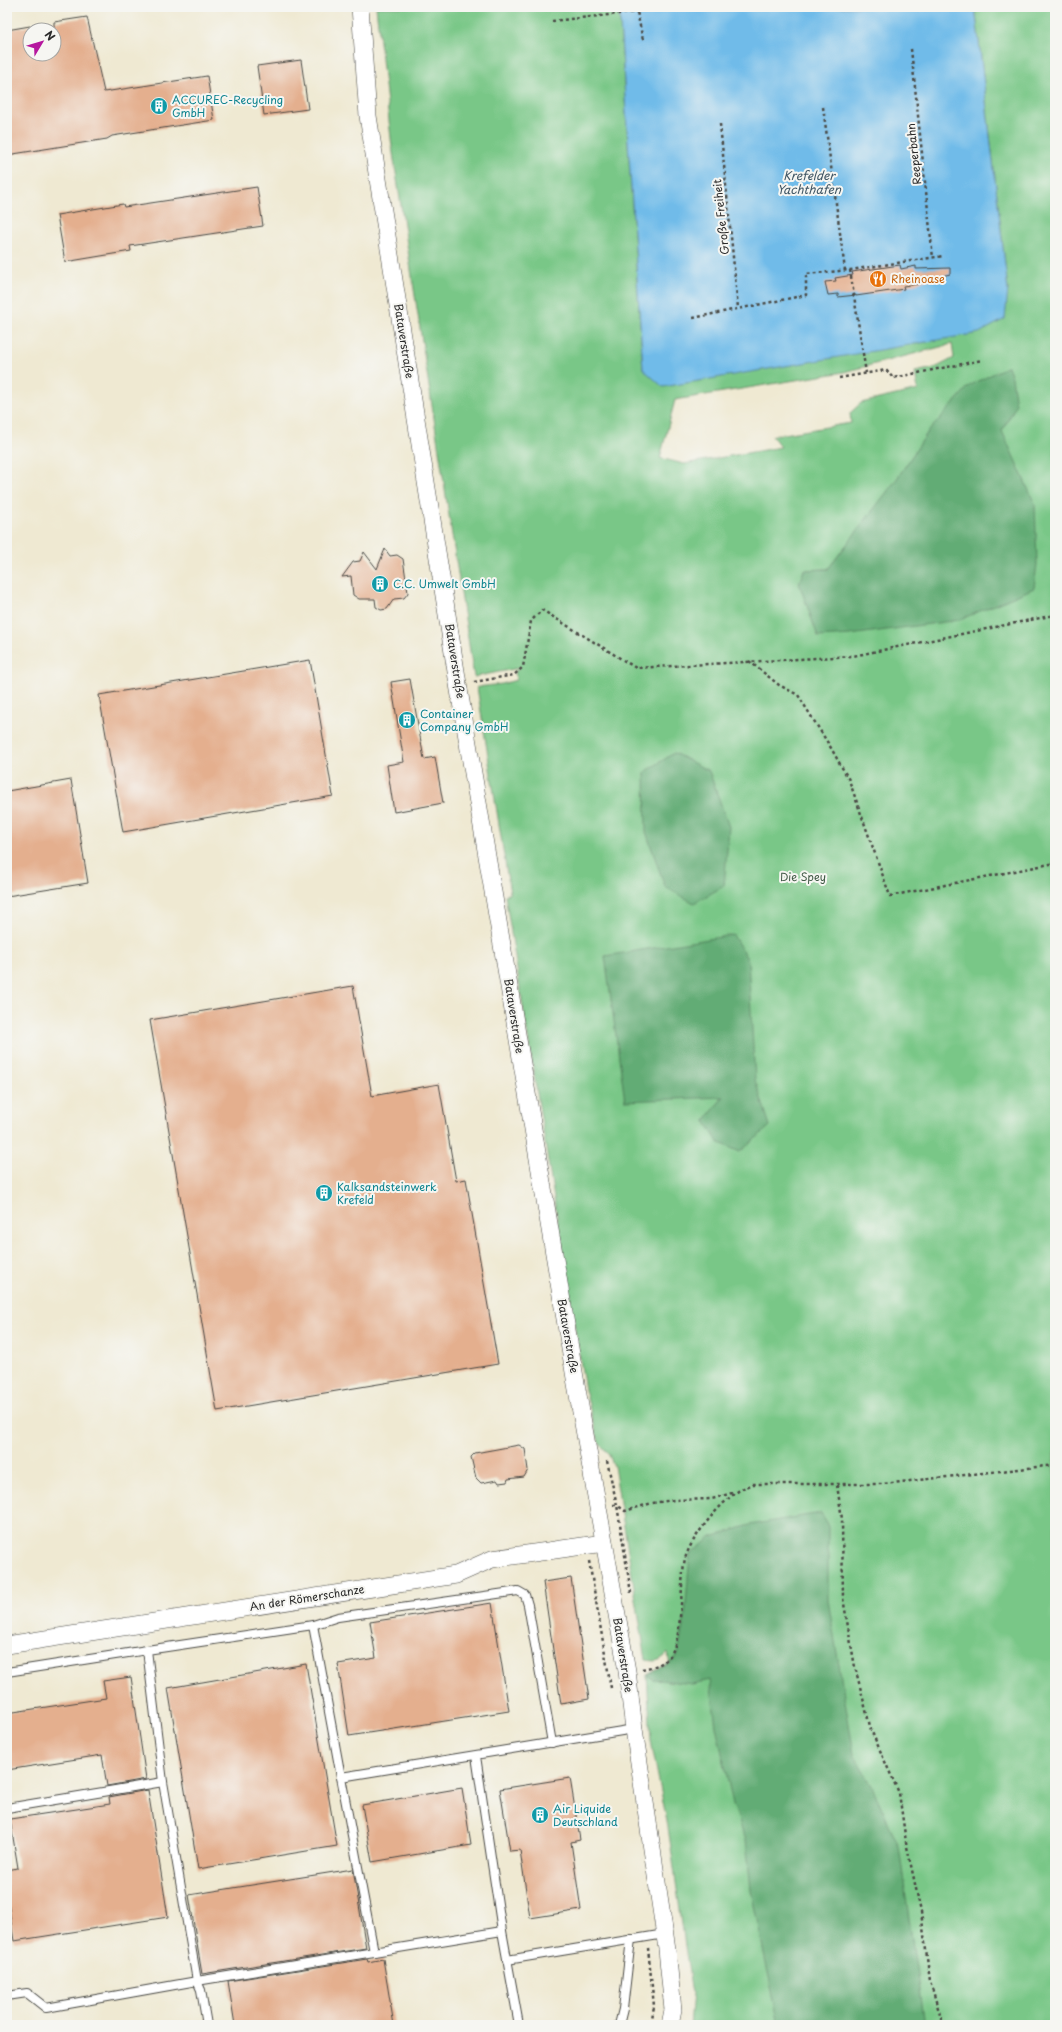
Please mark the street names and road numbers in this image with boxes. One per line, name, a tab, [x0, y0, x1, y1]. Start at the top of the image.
street label: Reeperbahn	[902, 122, 925, 186]
street label: Große Freiheit	[708, 178, 733, 256]
street label: Bataverstraße	[390, 302, 419, 380]
street label: Bataverstraße	[441, 622, 470, 700]
street label: Bataverstraße	[500, 977, 529, 1055]
street label: Bataverstraße	[554, 1297, 583, 1375]
street label: An der Römerschanze	[248, 1580, 366, 1615]
street label: Bataverstraße	[609, 1616, 638, 1694]

